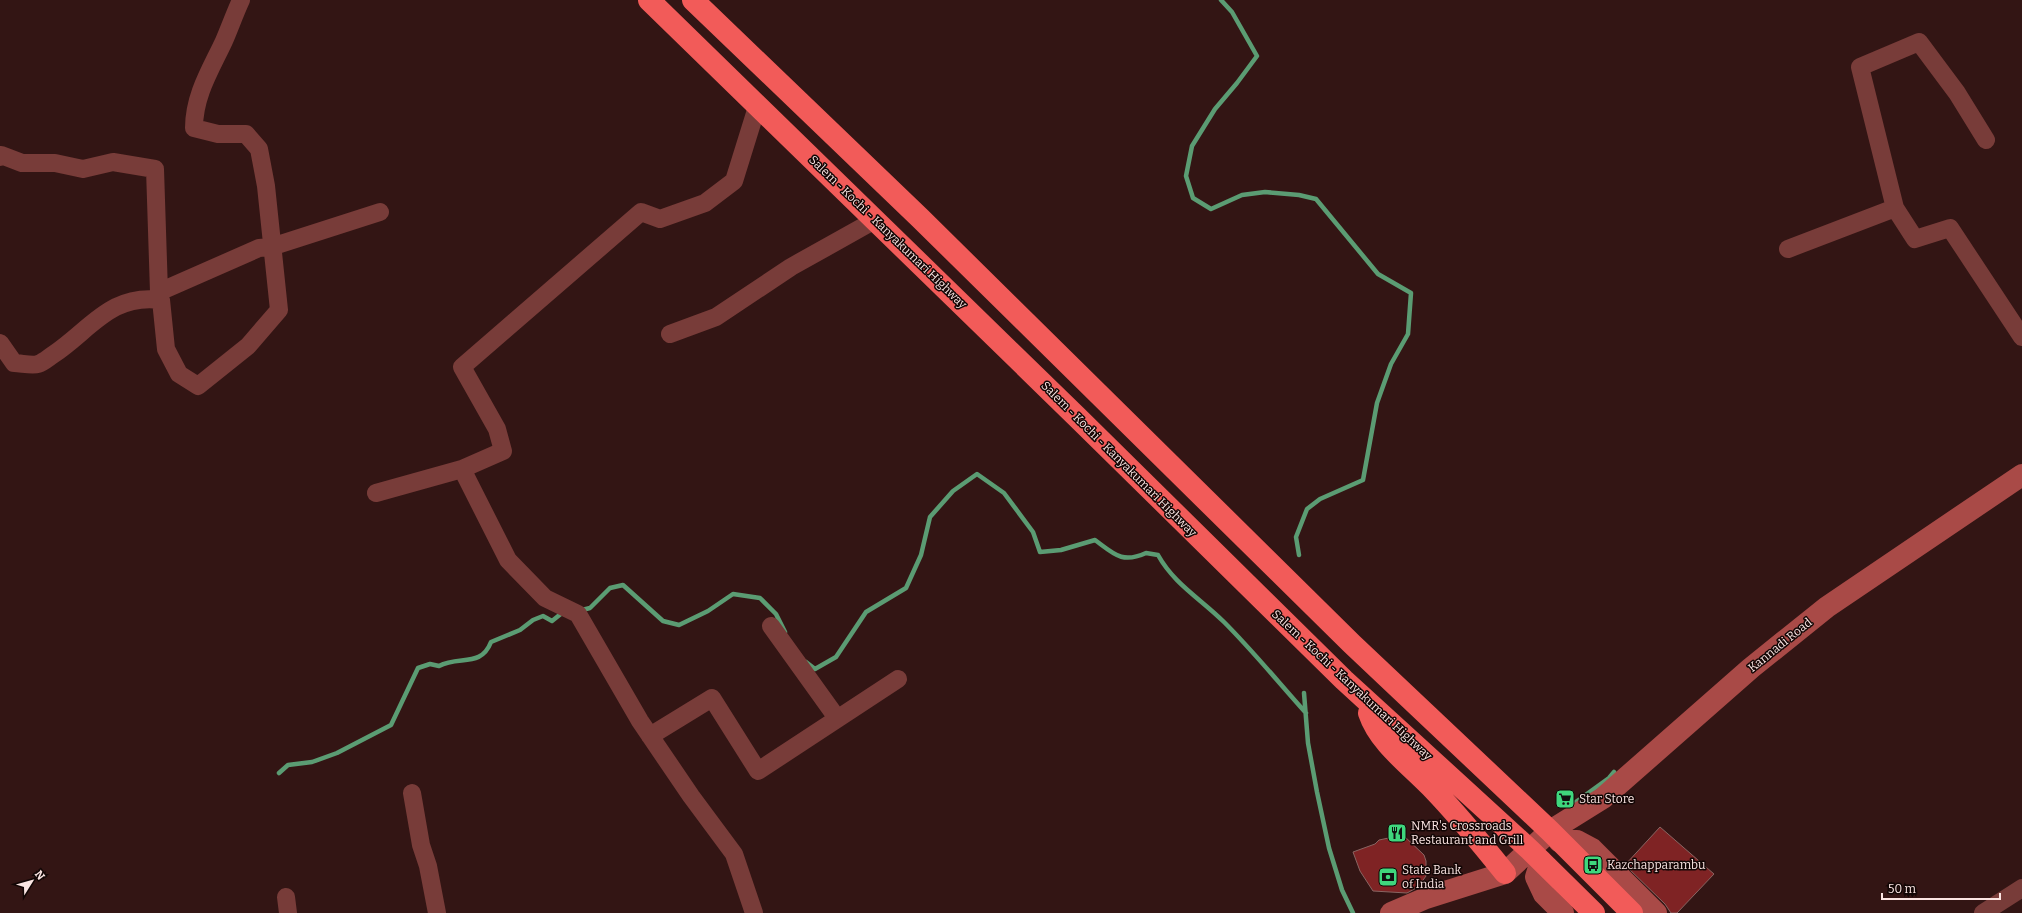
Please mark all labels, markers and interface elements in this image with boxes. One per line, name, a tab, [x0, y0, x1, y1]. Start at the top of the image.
street label: Salem - Kochi - Kanyakumari Highway	[806, 153, 970, 312]
street label: Salem - Kochi - Kanyakumari Highway	[1038, 378, 1200, 540]
street label: Salem - Kochi - Kanyakumari Highway	[1269, 607, 1435, 763]
street label: Kannadi Road	[1745, 615, 1815, 675]
supermarket icon: Star Store	[1554, 788, 1576, 810]
place label: Star Store	[1579, 792, 1634, 806]
place label: NMR's Crossroads Restaurant and Grill	[1411, 819, 1524, 847]
restaurant icon: NMR's Crossroads Restaurant and Grill	[1386, 822, 1408, 844]
bus stop icon: Kazchapparambu	[1582, 854, 1604, 876]
place label: Kazchapparambu	[1607, 858, 1706, 872]
north arrow	[12, 861, 52, 901]
place label: State Bank of India	[1402, 863, 1462, 891]
bank icon: State Bank of India	[1377, 866, 1399, 888]
text: N	[32, 868, 48, 883]
scale bar	[1882, 875, 2000, 901]
text: 50 m	[1888, 882, 1917, 896]

